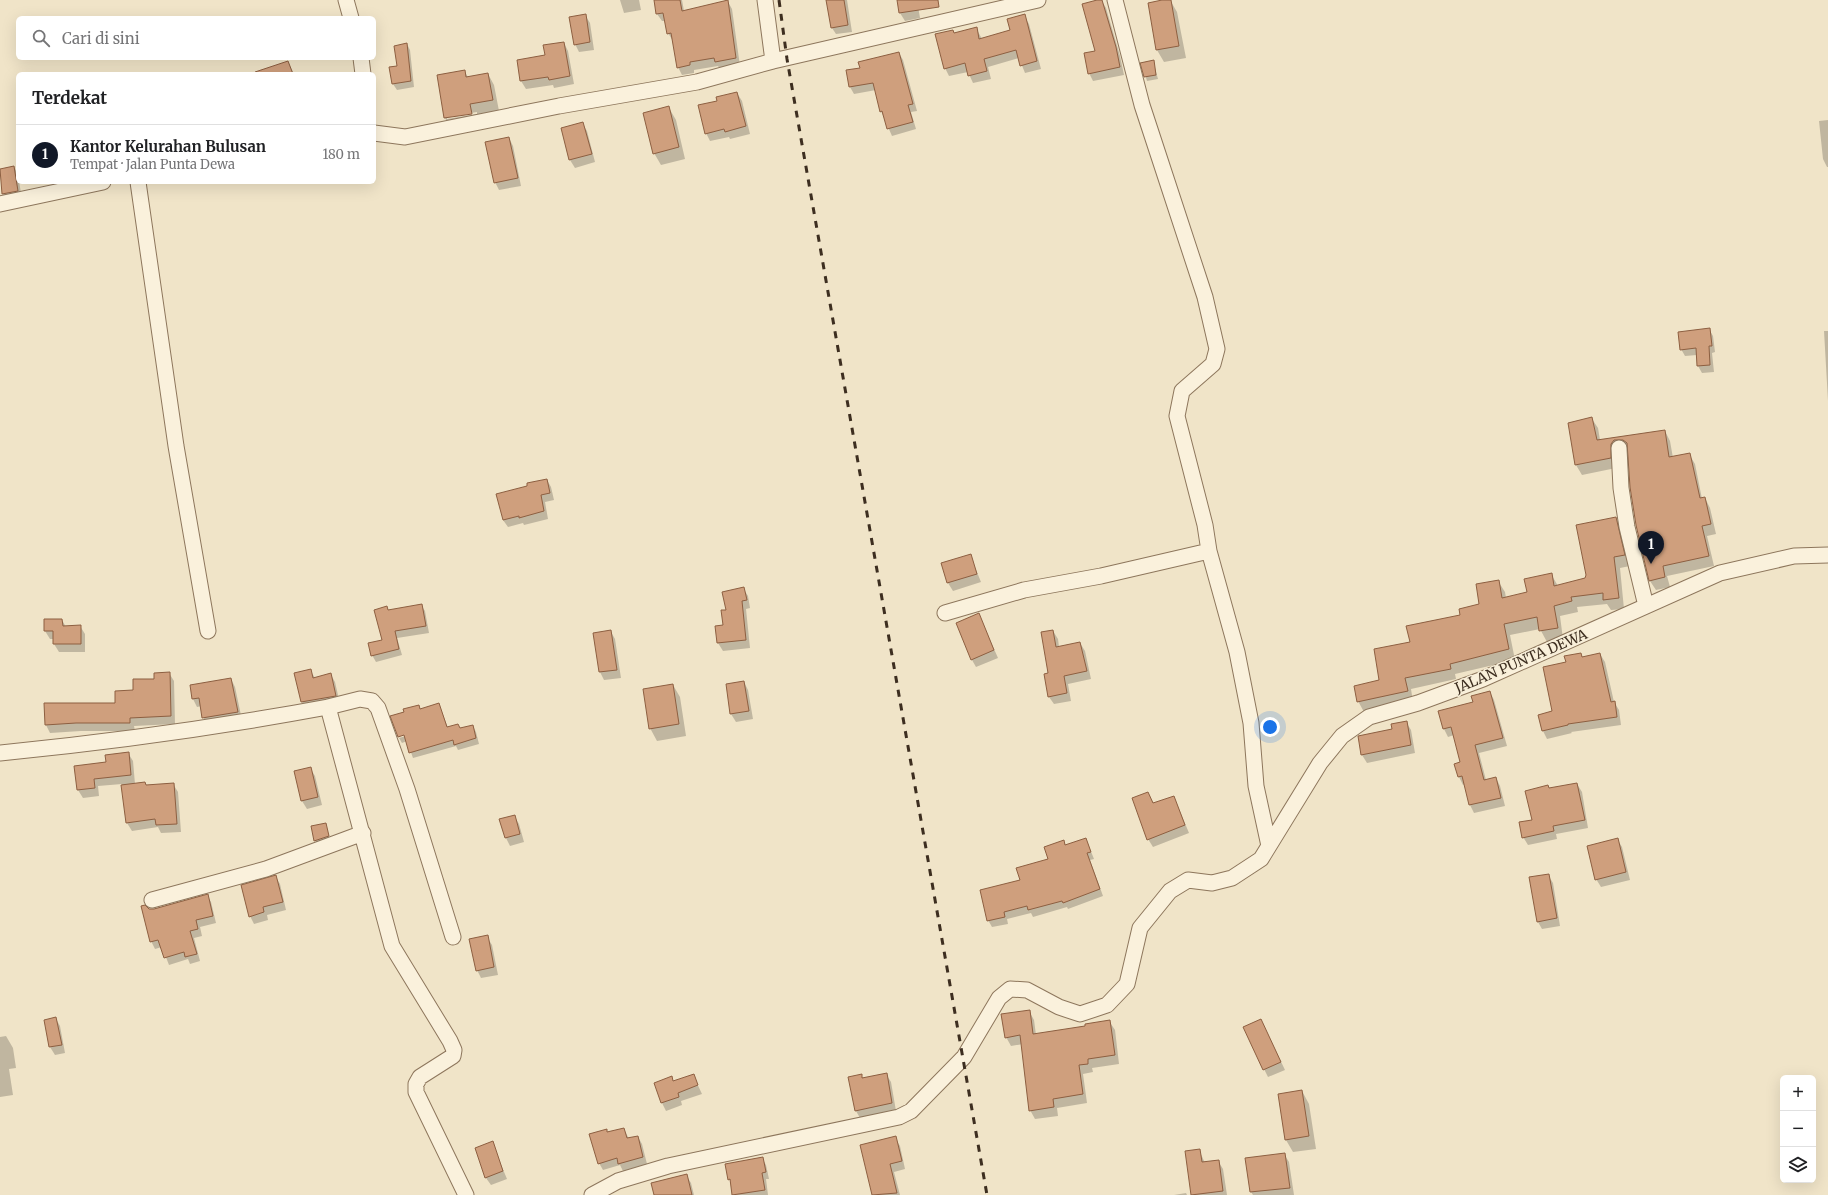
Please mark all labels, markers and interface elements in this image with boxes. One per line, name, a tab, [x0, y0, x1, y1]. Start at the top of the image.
search box	[16, 16, 376, 60]
icon: search	[30, 27, 52, 49]
text: Cari di sini	[62, 29, 140, 48]
text: Terdekat	[32, 87, 107, 109]
text: Kantor Kelurahan Bulusan	[70, 137, 266, 156]
text: 1	[42, 146, 48, 163]
text: 180 m	[322, 146, 360, 163]
text: Tempat · Jalan Punta Dewa	[70, 156, 235, 173]
pin: 1	[1638, 531, 1664, 564]
street label: JALAN PUNTA DEWA	[1451, 625, 1590, 697]
your location	[1260, 717, 1280, 737]
map controls	[1780, 1075, 1816, 1183]
button: +	[1780, 1075, 1816, 1111]
button: −	[1780, 1111, 1816, 1147]
button: layers	[1780, 1147, 1816, 1183]

